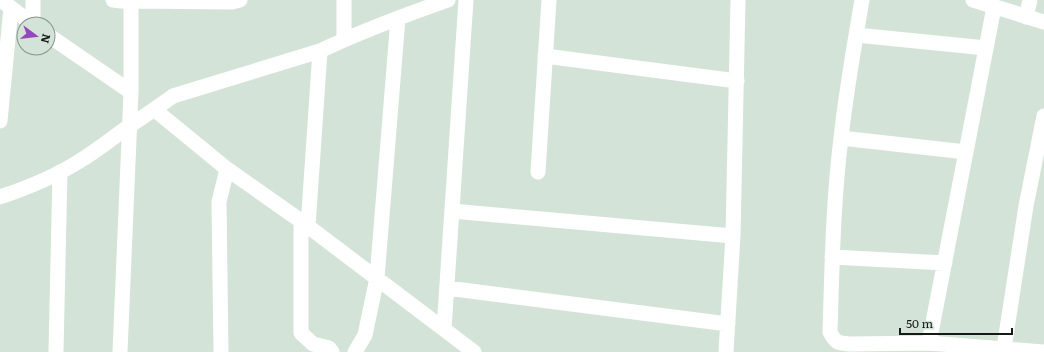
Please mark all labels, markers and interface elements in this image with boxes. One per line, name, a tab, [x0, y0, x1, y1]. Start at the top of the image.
north arrow	[16, 16, 56, 56]
text: N	[38, 32, 56, 45]
scale bar	[900, 310, 1012, 336]
text: 50 m	[906, 314, 933, 332]

